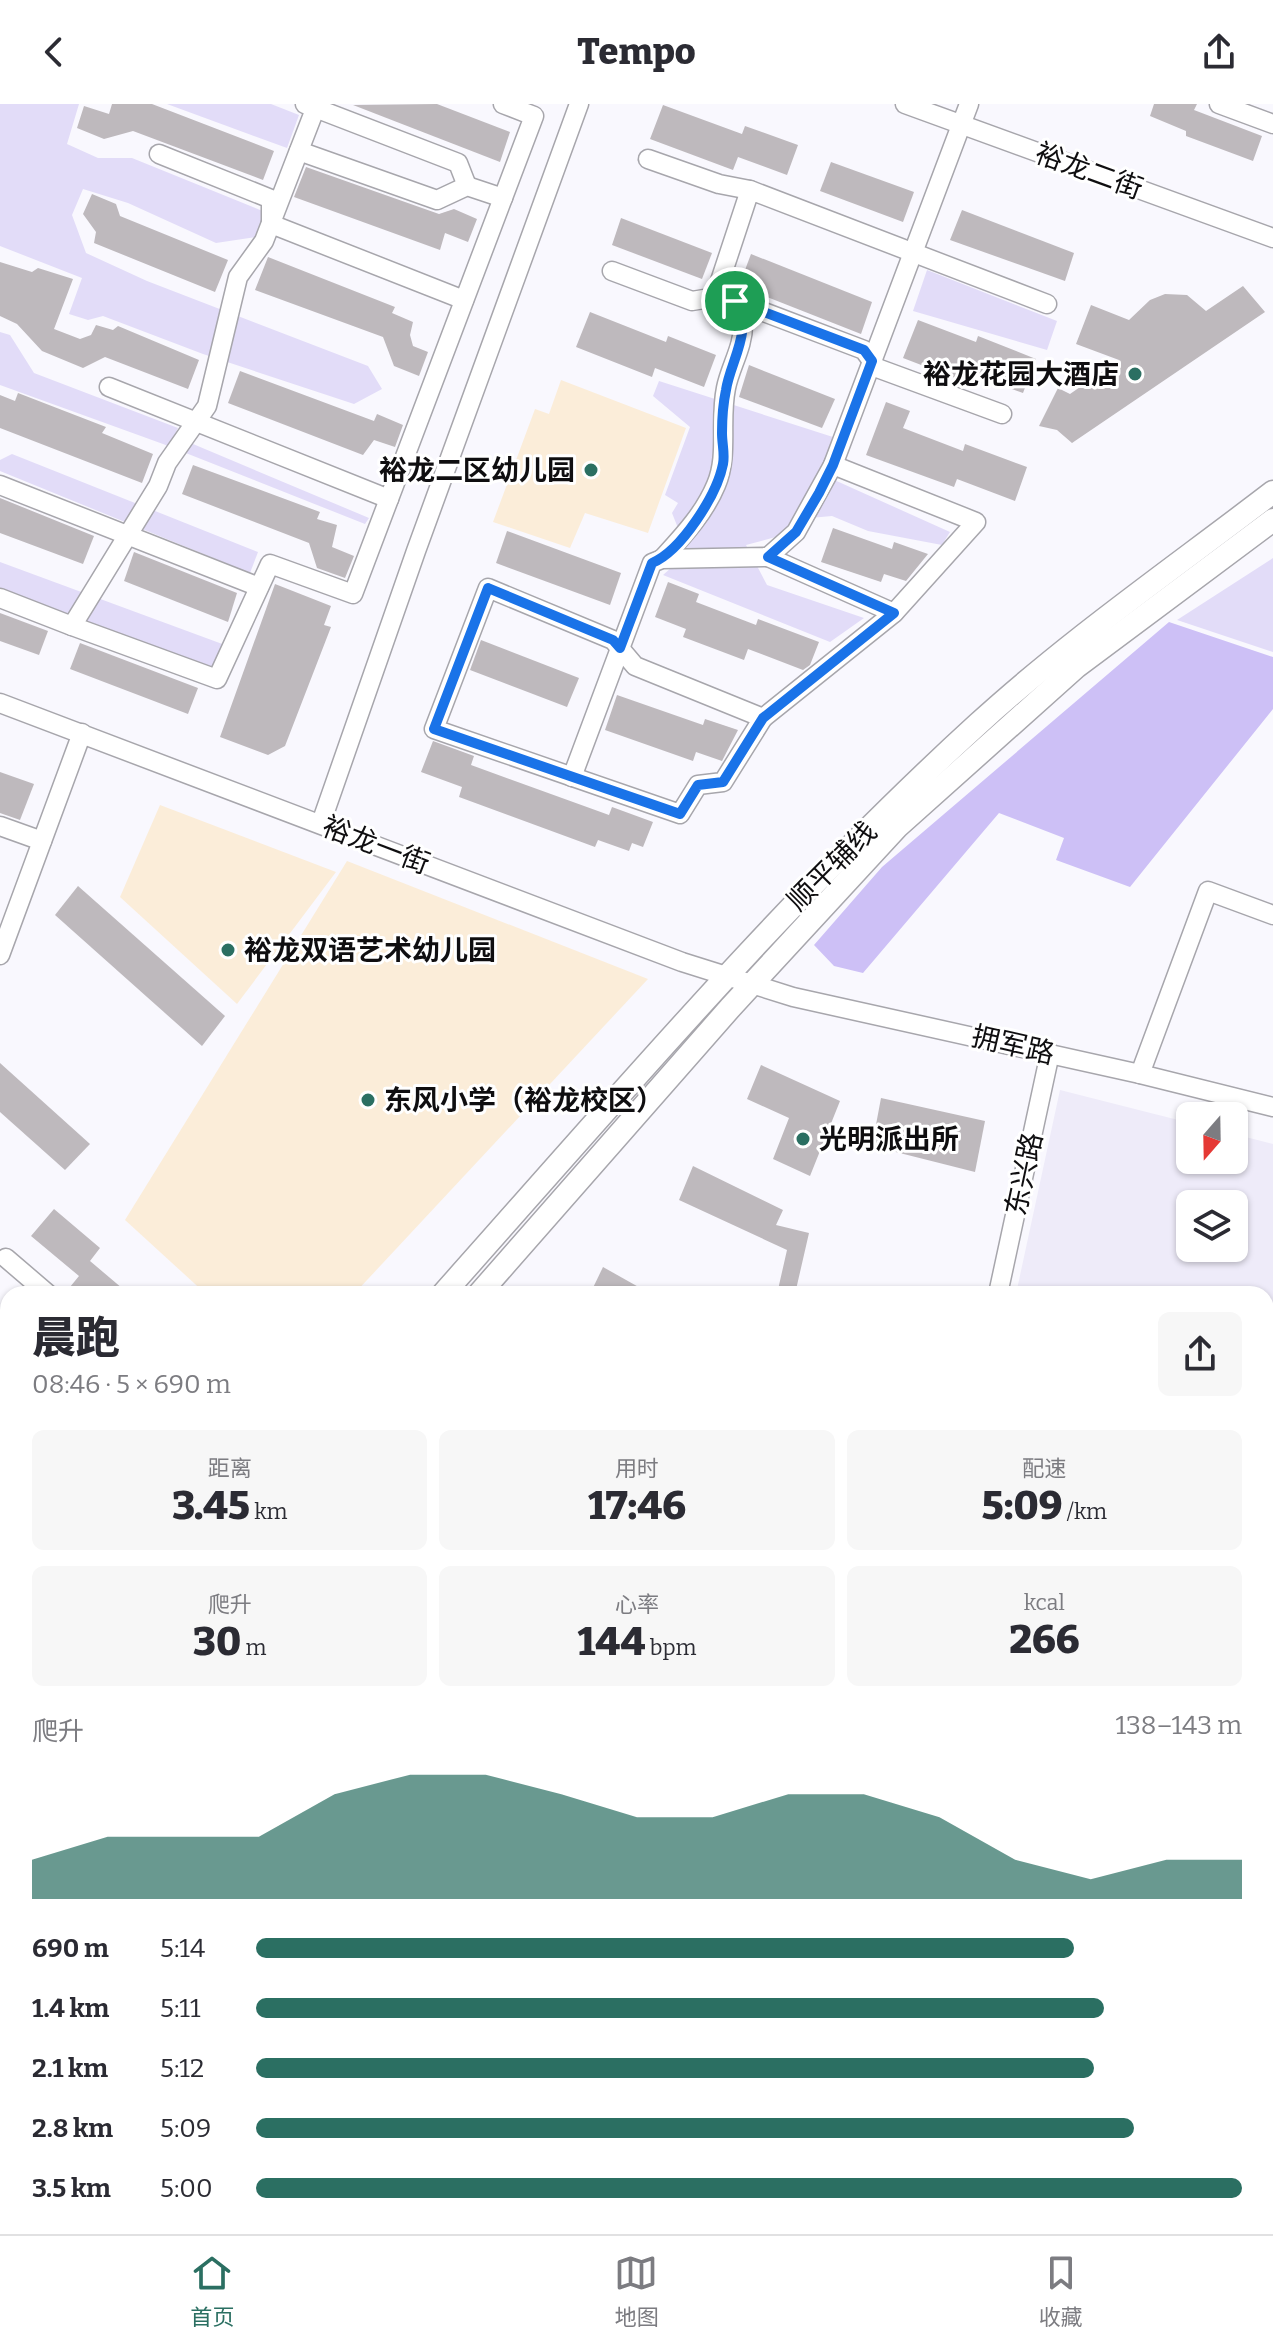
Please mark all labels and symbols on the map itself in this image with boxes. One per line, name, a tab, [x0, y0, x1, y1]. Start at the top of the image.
street label: 裕龙二街	[1031, 136, 1147, 206]
pin	[701, 267, 769, 335]
place label: 裕龙花园大酒店	[923, 358, 1119, 391]
marker: 裕龙花园大酒店	[1126, 365, 1144, 383]
place label: 裕龙二区幼儿园	[379, 454, 575, 487]
marker: 裕龙二区幼儿园	[582, 461, 600, 479]
street label: 裕龙一街	[318, 810, 434, 880]
street label: 顺平辅线	[781, 815, 883, 917]
place label: 裕龙双语艺术幼儿园	[244, 934, 496, 967]
marker: 裕龙双语艺术幼儿园	[219, 941, 237, 959]
street label: 拥军路	[968, 1019, 1058, 1071]
place label: 东风小学（裕龙校区）	[384, 1084, 664, 1117]
marker: 东风小学（裕龙校区）	[359, 1091, 377, 1109]
north arrow	[1176, 1102, 1248, 1174]
place label: 光明派出所	[819, 1123, 959, 1156]
street label: 东兴路	[999, 1129, 1049, 1219]
marker: 光明派出所	[794, 1130, 812, 1148]

